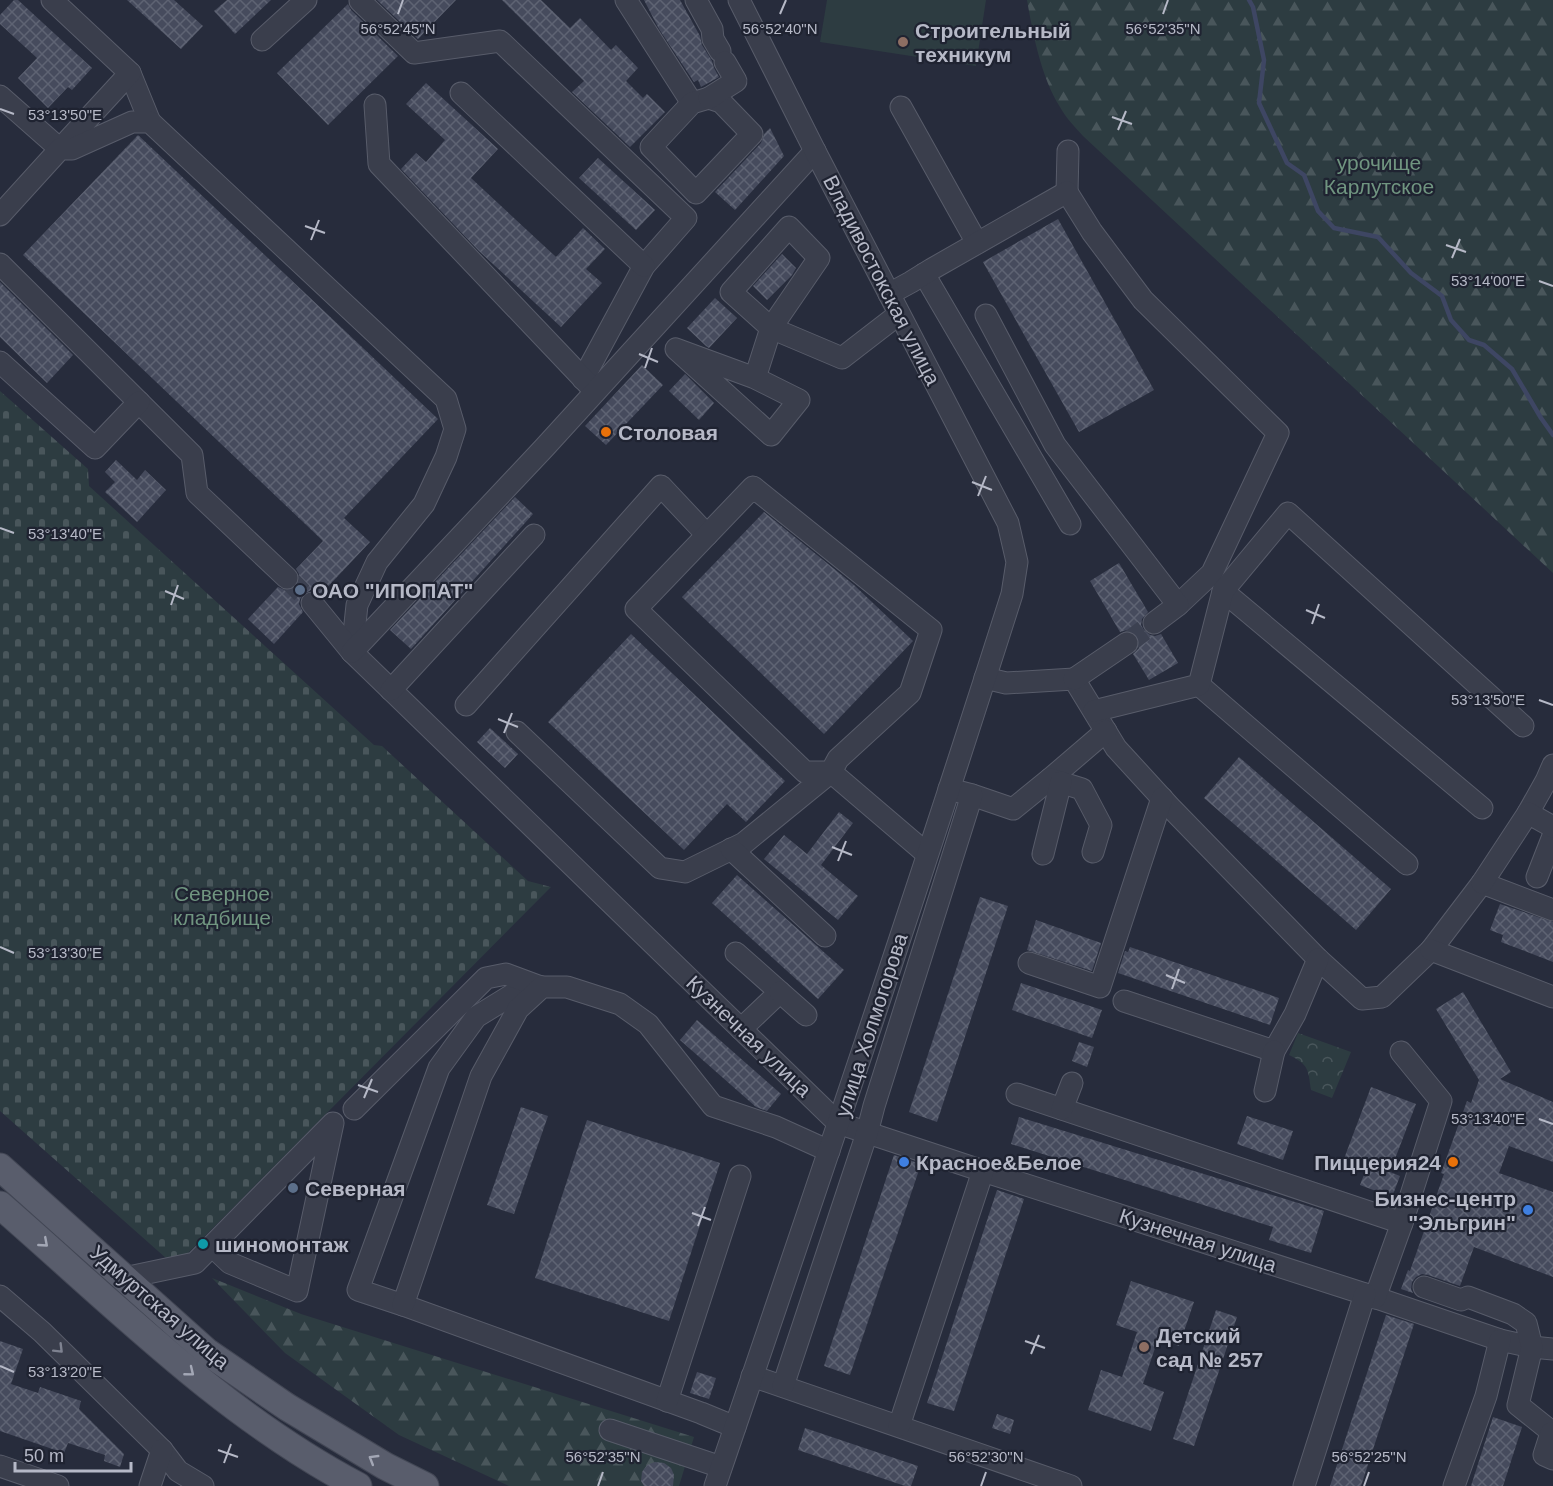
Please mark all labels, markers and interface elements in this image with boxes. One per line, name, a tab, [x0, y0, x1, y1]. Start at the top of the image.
place label: Строительный техникум	[915, 19, 1071, 66]
text: 56°52'45"N	[360, 20, 436, 37]
text: 56°52'40"N	[742, 20, 818, 37]
text: 56°52'35"N	[1125, 20, 1201, 37]
marker: Строительный техникум	[896, 35, 910, 49]
text: 53°13'50"E	[28, 106, 102, 123]
park label: урочище Карлутское	[1324, 151, 1434, 198]
street label: Владивостокская улица	[819, 171, 945, 389]
text: 53°14'00"E	[1451, 272, 1525, 289]
place label: Столовая	[618, 421, 718, 444]
marker: Столовая	[599, 425, 613, 439]
text: 53°13'40"E	[28, 525, 102, 542]
place label: ОАО "ИПОПАТ"	[312, 579, 473, 602]
marker: ОАО "ИПОПАТ"	[293, 583, 307, 597]
text: 53°13'50"E	[1451, 691, 1525, 708]
park label: Северное кладбище	[173, 882, 271, 929]
street label: улица Холмогорова	[830, 930, 912, 1120]
text: 53°13'30"E	[28, 944, 102, 961]
street label: Кузнечная улица	[682, 971, 816, 1101]
text: 53°13'40"E	[1451, 1110, 1525, 1127]
place label: Красное&Белое	[916, 1151, 1082, 1174]
place label: Пиццерия24	[1314, 1151, 1441, 1174]
marker: Красное&Белое	[897, 1155, 911, 1169]
marker: Пиццерия24	[1446, 1155, 1460, 1169]
place label: Северная	[305, 1177, 406, 1200]
marker: Северная	[286, 1181, 300, 1195]
place label: Бизнес-центр "Эльгрин"	[1374, 1187, 1516, 1234]
marker: Бизнес-центр "Эльгрин"	[1521, 1203, 1535, 1217]
street label: Кузнечная улица	[1116, 1204, 1280, 1276]
place label: шиномонтаж	[215, 1233, 349, 1256]
one-way arrow	[37, 1236, 48, 1247]
marker: шиномонтаж	[196, 1237, 210, 1251]
street label: Удмуртская улица	[86, 1241, 234, 1374]
place label: Детский сад № 257	[1156, 1324, 1263, 1371]
marker: Детский сад № 257	[1137, 1340, 1151, 1354]
one-way arrow	[52, 1341, 63, 1352]
text: 53°13'20"E	[28, 1363, 102, 1380]
one-way arrow	[184, 1365, 195, 1376]
scale bar	[15, 1435, 130, 1473]
text: 50 m	[24, 1446, 64, 1466]
text: 56°52'35"N	[565, 1448, 641, 1465]
text: 56°52'30"N	[948, 1448, 1024, 1465]
text: 56°52'25"N	[1331, 1448, 1407, 1465]
one-way arrow	[369, 1454, 379, 1466]

